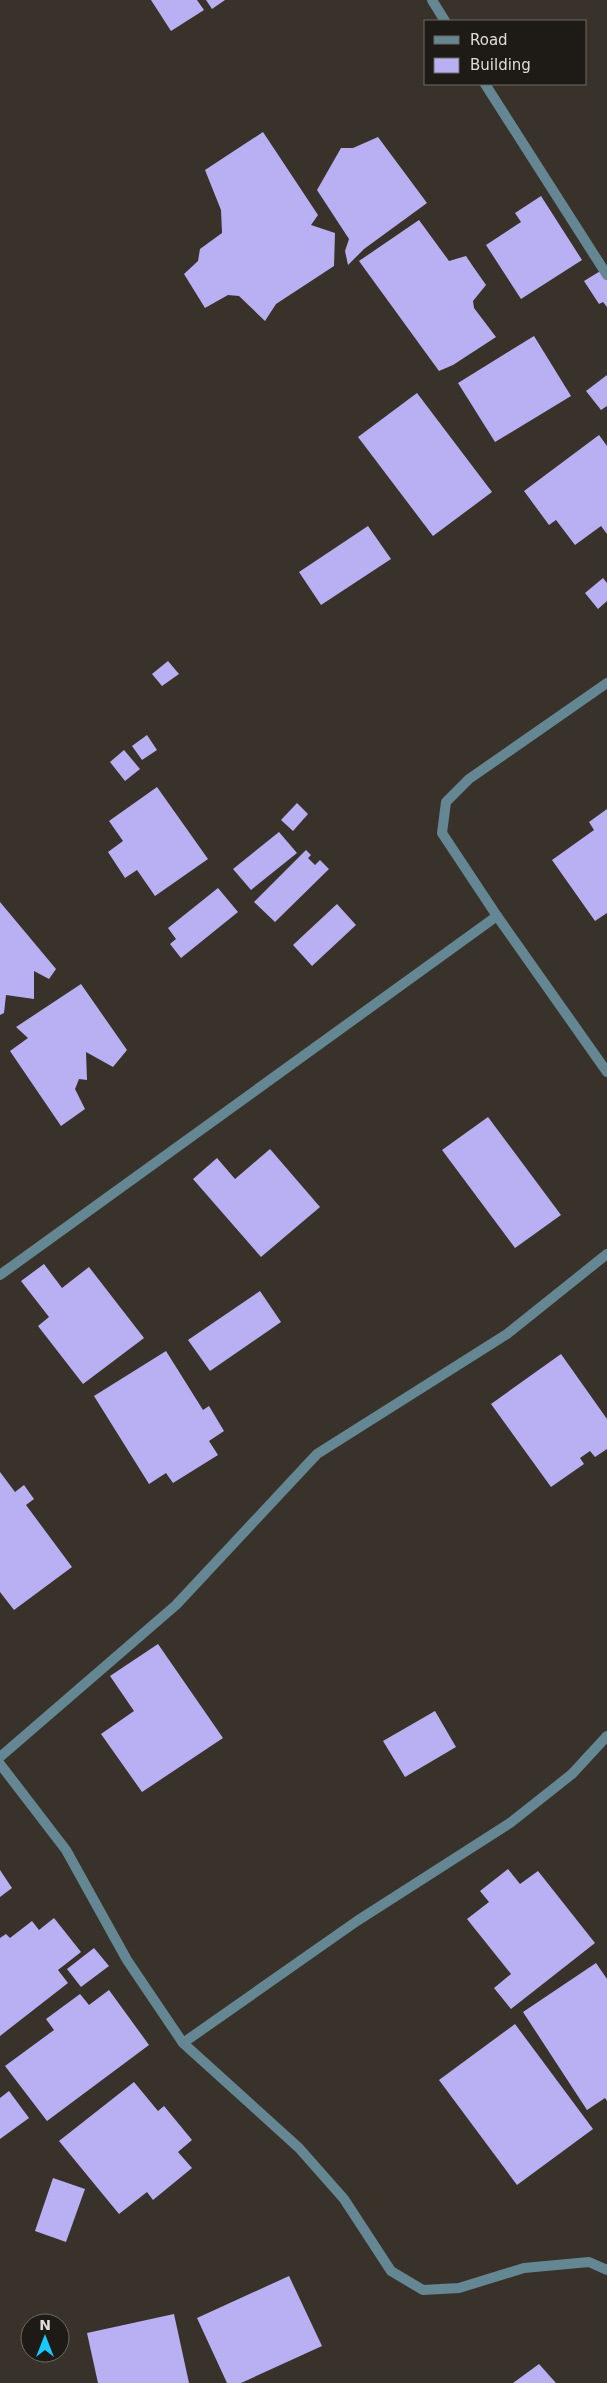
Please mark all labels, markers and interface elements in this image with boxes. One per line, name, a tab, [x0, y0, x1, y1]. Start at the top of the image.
legend	[424, 20, 587, 85]
text: Road	[470, 31, 508, 49]
text: Building	[470, 56, 531, 74]
north arrow	[20, 2313, 70, 2363]
text: N	[39, 2317, 51, 2333]

